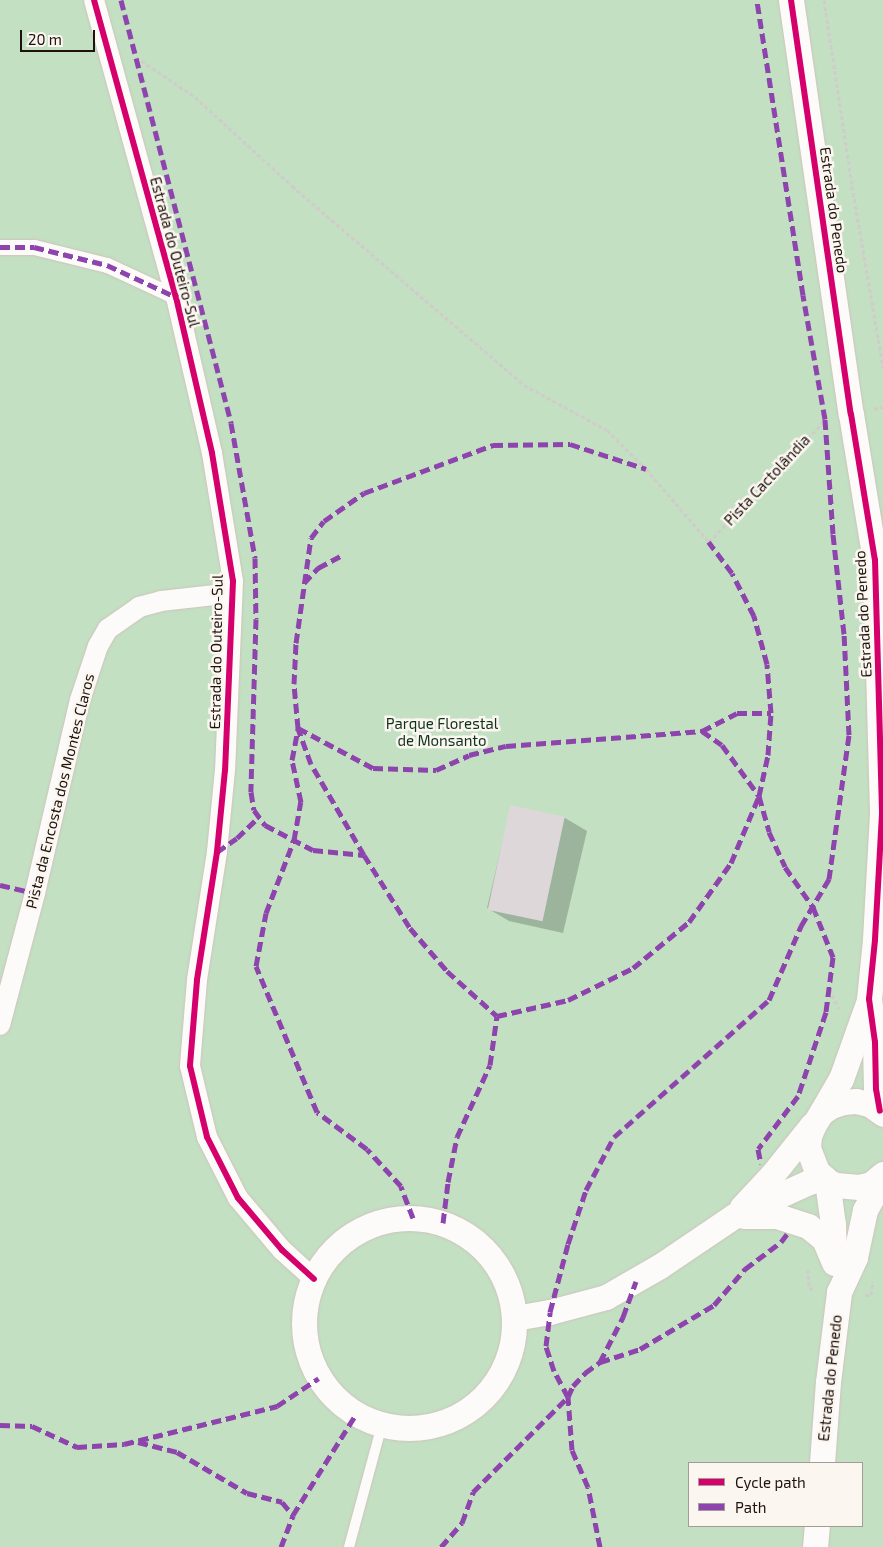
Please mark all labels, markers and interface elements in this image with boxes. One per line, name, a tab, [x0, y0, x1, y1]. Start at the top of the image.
scale bar	[22, 20, 98, 52]
text: 20 m	[28, 30, 62, 48]
street label: Estrada do Penedo	[816, 146, 852, 274]
street label: Estrada do Outeiro-Sul	[146, 175, 204, 329]
street label: Pista Cactolândia	[720, 431, 814, 529]
street label: Estrada do Penedo	[851, 550, 875, 678]
street label: Estrada do Outeiro-Sul	[206, 574, 226, 730]
street label: Pista da Encosta dos Montes Claros	[22, 671, 98, 911]
park label: Parque Florestal de Monsanto	[386, 714, 498, 749]
street label: Estrada do Penedo	[814, 1314, 846, 1442]
legend	[688, 1462, 863, 1527]
text: Cycle path	[735, 1473, 806, 1491]
text: Path	[735, 1498, 766, 1516]

